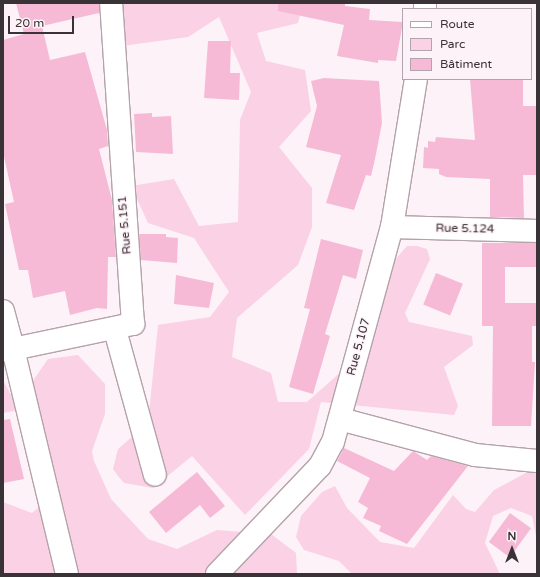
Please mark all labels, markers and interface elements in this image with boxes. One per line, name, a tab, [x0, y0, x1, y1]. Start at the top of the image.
scale bar	[10, 8, 76, 34]
legend	[402, 8, 532, 80]
text: 20 m	[15, 16, 44, 30]
text: Route	[440, 17, 474, 31]
text: Parc	[440, 37, 465, 51]
text: Bâtiment	[440, 57, 492, 71]
street label: Rue 5.151	[115, 195, 135, 255]
street label: Rue 5.124	[435, 221, 495, 237]
street label: Rue 5.107	[344, 317, 374, 377]
north arrow	[492, 529, 532, 569]
text: N	[508, 530, 516, 543]

